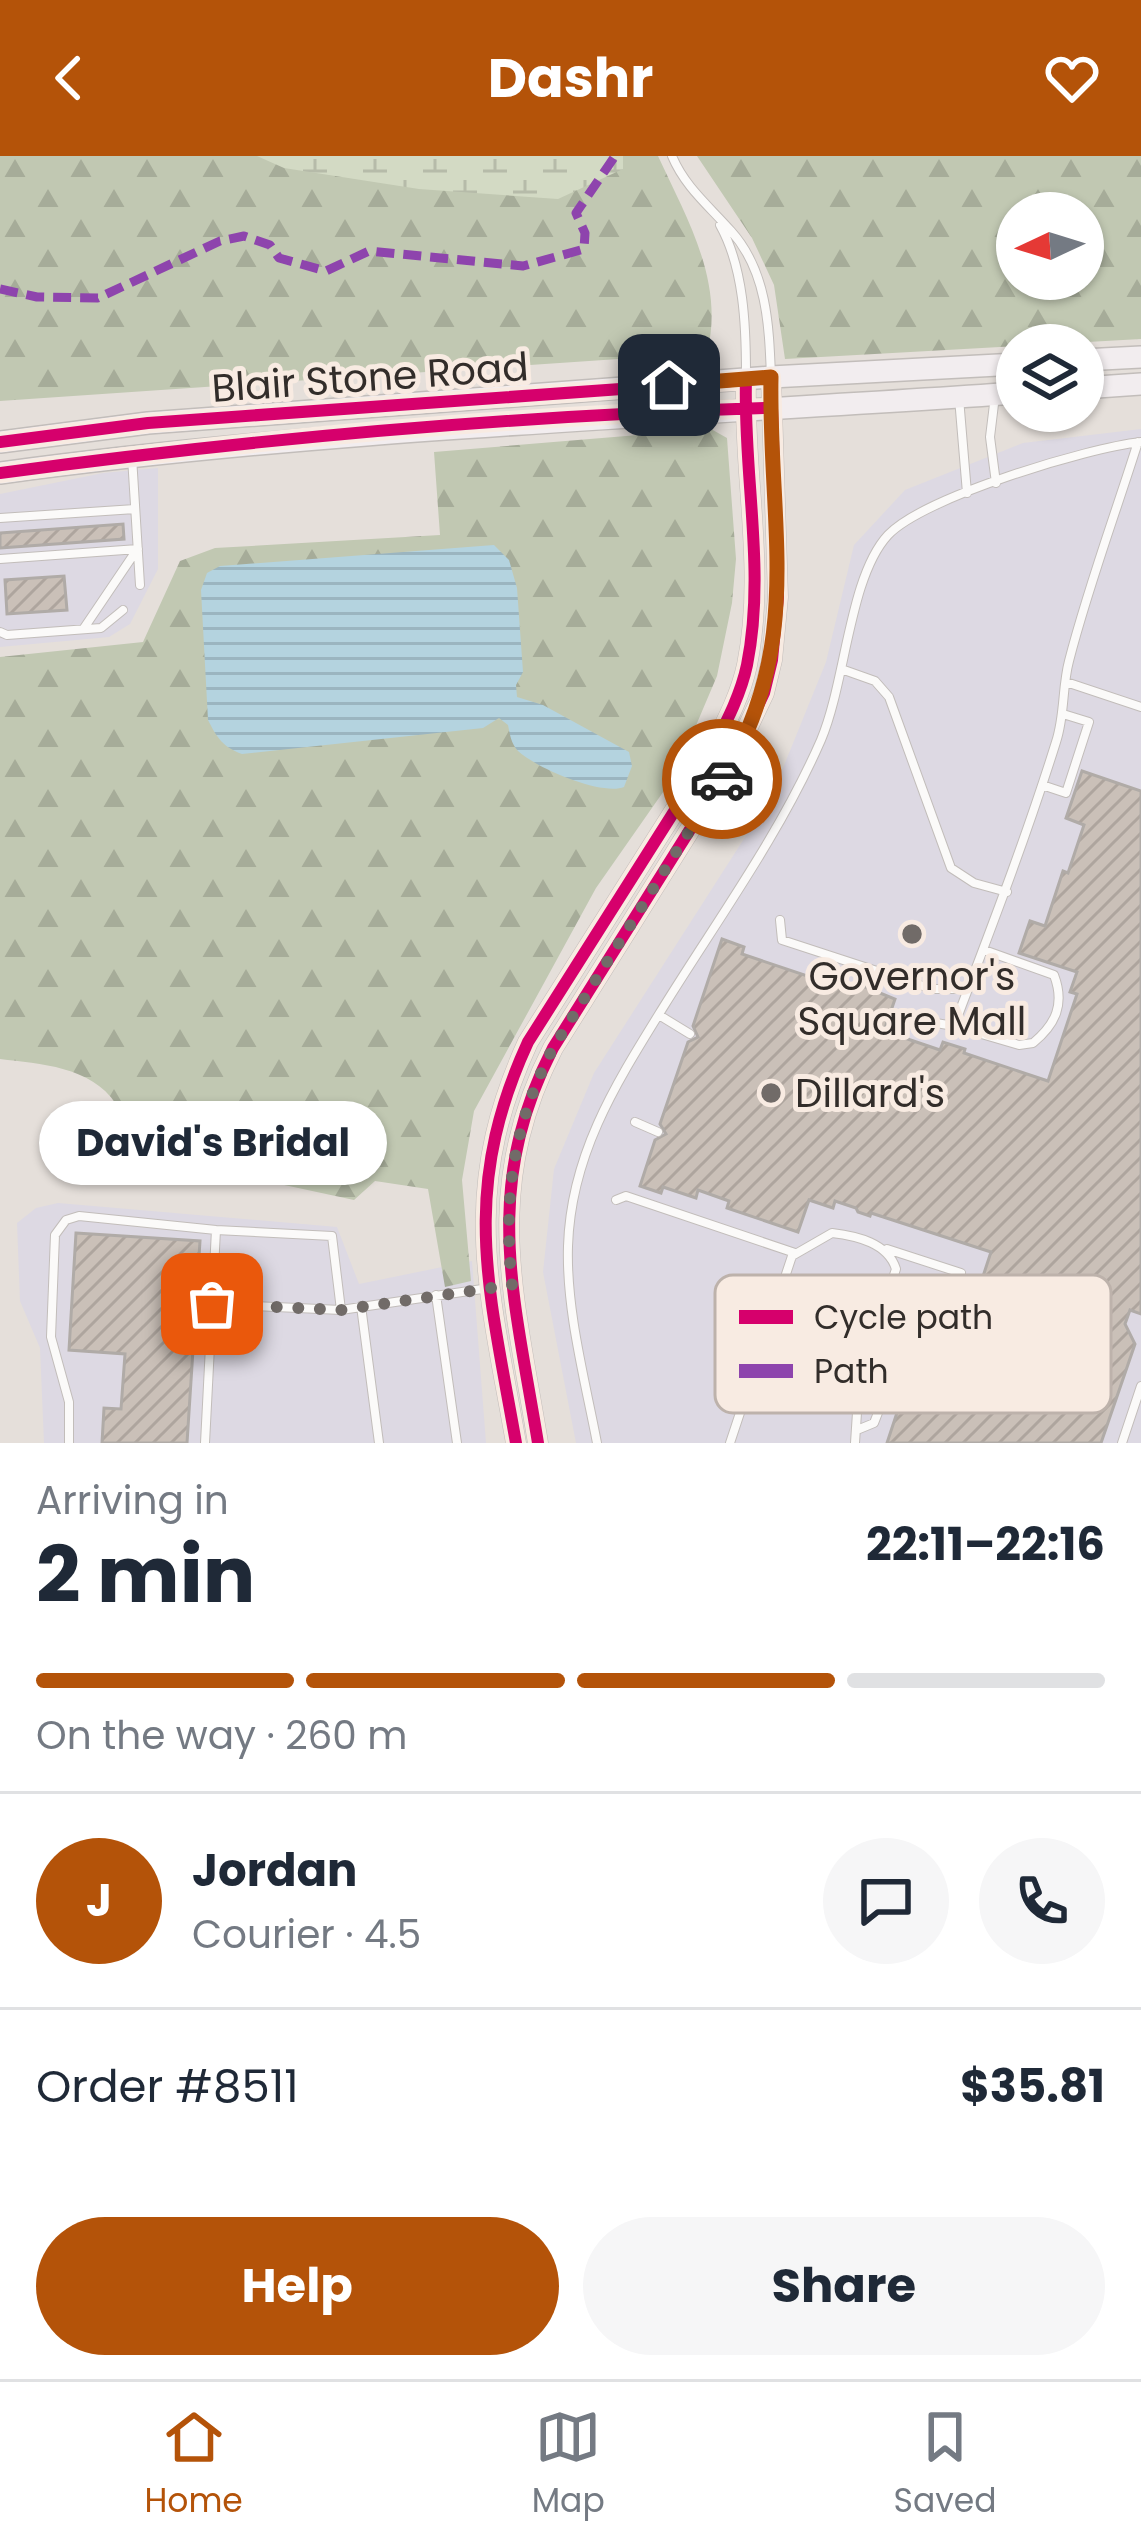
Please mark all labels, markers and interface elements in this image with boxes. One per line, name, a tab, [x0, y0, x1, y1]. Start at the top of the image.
text: Dashr	[488, 40, 653, 116]
icon: back	[36, 45, 102, 111]
icon: heart	[1039, 45, 1105, 111]
north arrow	[996, 192, 1104, 300]
map controls	[996, 192, 1104, 432]
button: layers	[996, 324, 1104, 432]
pin	[618, 334, 720, 436]
street label: Blair Stone Road	[210, 339, 530, 416]
icon: home	[636, 352, 702, 418]
courier	[662, 719, 782, 839]
icon: car	[689, 746, 755, 812]
marker: Governor's Square Mall	[899, 921, 925, 947]
place label: Governor's Square Mall	[798, 949, 1026, 1049]
place label: Dillard's	[795, 1066, 945, 1121]
marker: Dillard's	[758, 1080, 784, 1106]
callout: David's Bridal	[38, 1100, 386, 1184]
text: David's Bridal	[76, 1115, 350, 1170]
pin	[161, 1253, 263, 1355]
icon: bag	[179, 1271, 245, 1337]
legend	[715, 1275, 1111, 1413]
text: Cycle path	[814, 1294, 993, 1341]
text: Path	[814, 1348, 889, 1395]
text: Arriving in	[36, 1473, 229, 1528]
text: 22:11–22:16	[866, 1513, 1105, 1576]
text: 2 min	[36, 1520, 255, 1629]
text: On the way · 260 m	[36, 1708, 407, 1763]
button: chat	[823, 1838, 949, 1964]
button: phone	[979, 1838, 1105, 1964]
text: Jordan	[192, 1839, 357, 1902]
text: J	[86, 1869, 112, 1932]
text: Courier · 4.5	[192, 1907, 421, 1962]
text: Order #8511	[36, 2055, 299, 2118]
text: $35.81	[960, 2055, 1105, 2118]
button: Help	[36, 2217, 559, 2355]
button: Share	[583, 2217, 1105, 2355]
tab: Home	[144, 2404, 243, 2526]
tab: Map	[532, 2404, 605, 2526]
tab: Saved	[894, 2404, 997, 2526]

